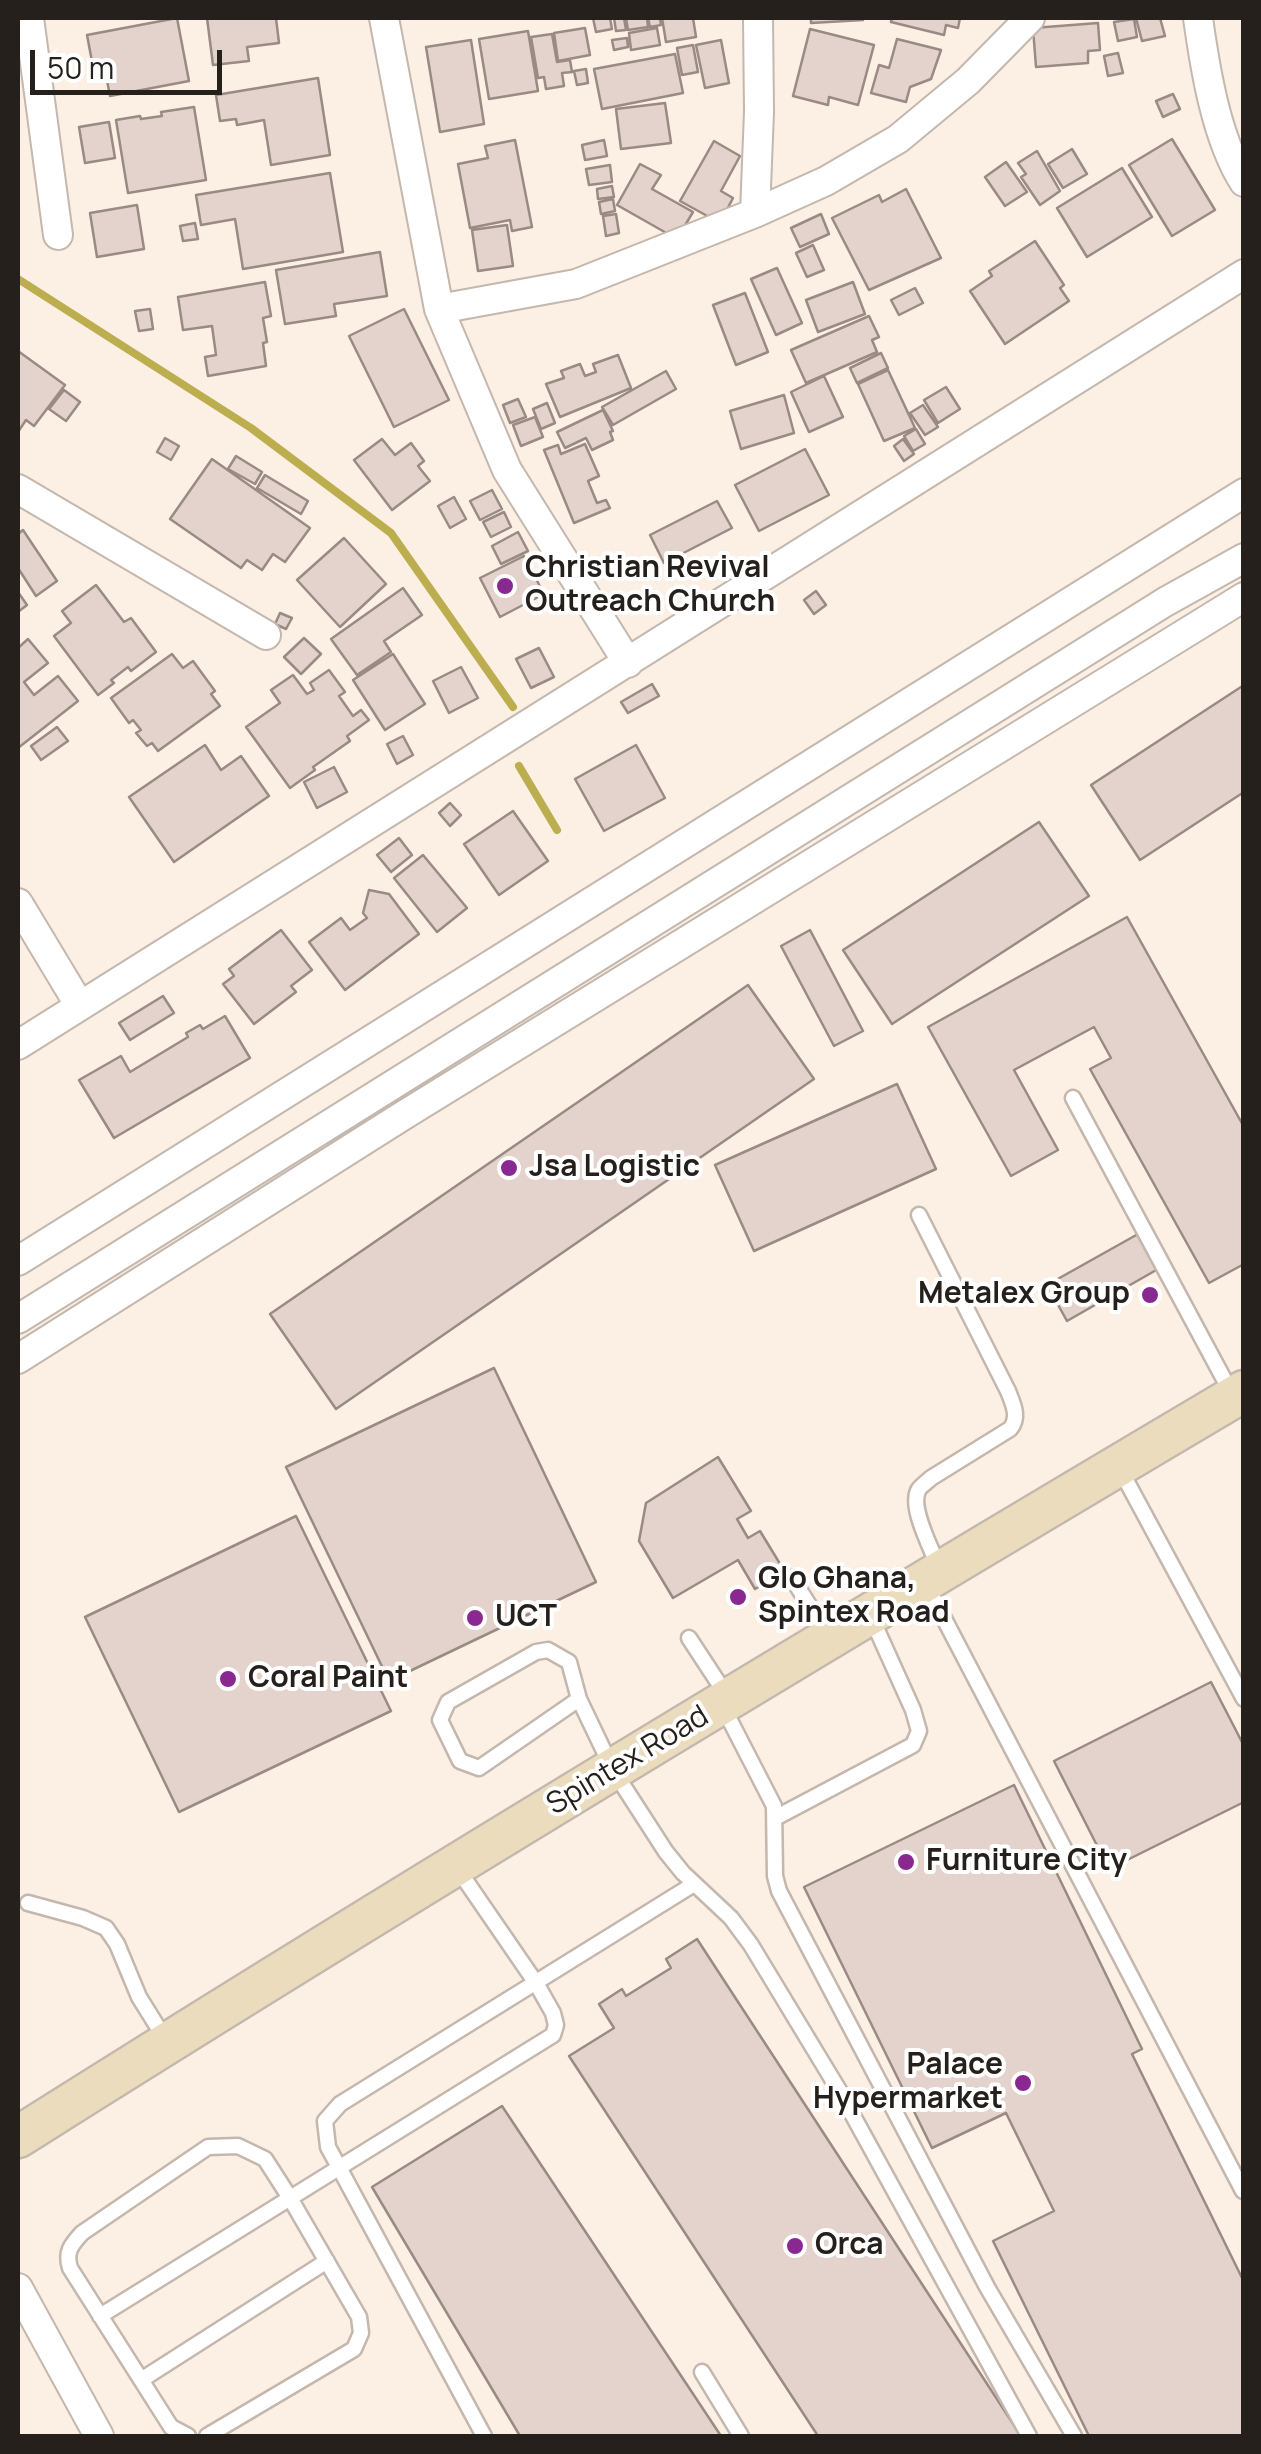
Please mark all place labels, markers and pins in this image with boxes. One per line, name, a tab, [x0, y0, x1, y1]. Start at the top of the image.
place label: Christian Revival Outreach Church	[525, 551, 775, 622]
marker: Christian Revival Outreach Church	[494, 575, 516, 597]
place label: Jsa Logistic	[529, 1150, 700, 1186]
marker: Jsa Logistic	[498, 1157, 520, 1179]
place label: Metalex Group	[918, 1277, 1130, 1313]
marker: Metalex Group	[1139, 1284, 1161, 1306]
place label: Glo Ghana, Spintex Road	[758, 1562, 950, 1632]
marker: Glo Ghana, Spintex Road	[727, 1586, 749, 1608]
place label: UCT	[495, 1600, 557, 1636]
marker: UCT	[464, 1607, 486, 1629]
place label: Coral Paint	[248, 1661, 408, 1697]
marker: Coral Paint	[217, 1668, 239, 1690]
place label: Furniture City	[926, 1844, 1127, 1880]
marker: Furniture City	[895, 1851, 917, 1873]
place label: Palace Hypermarket	[813, 2048, 1003, 2118]
marker: Palace Hypermarket	[1012, 2072, 1034, 2094]
place label: Orca	[815, 2228, 883, 2264]
marker: Orca	[784, 2235, 806, 2257]

